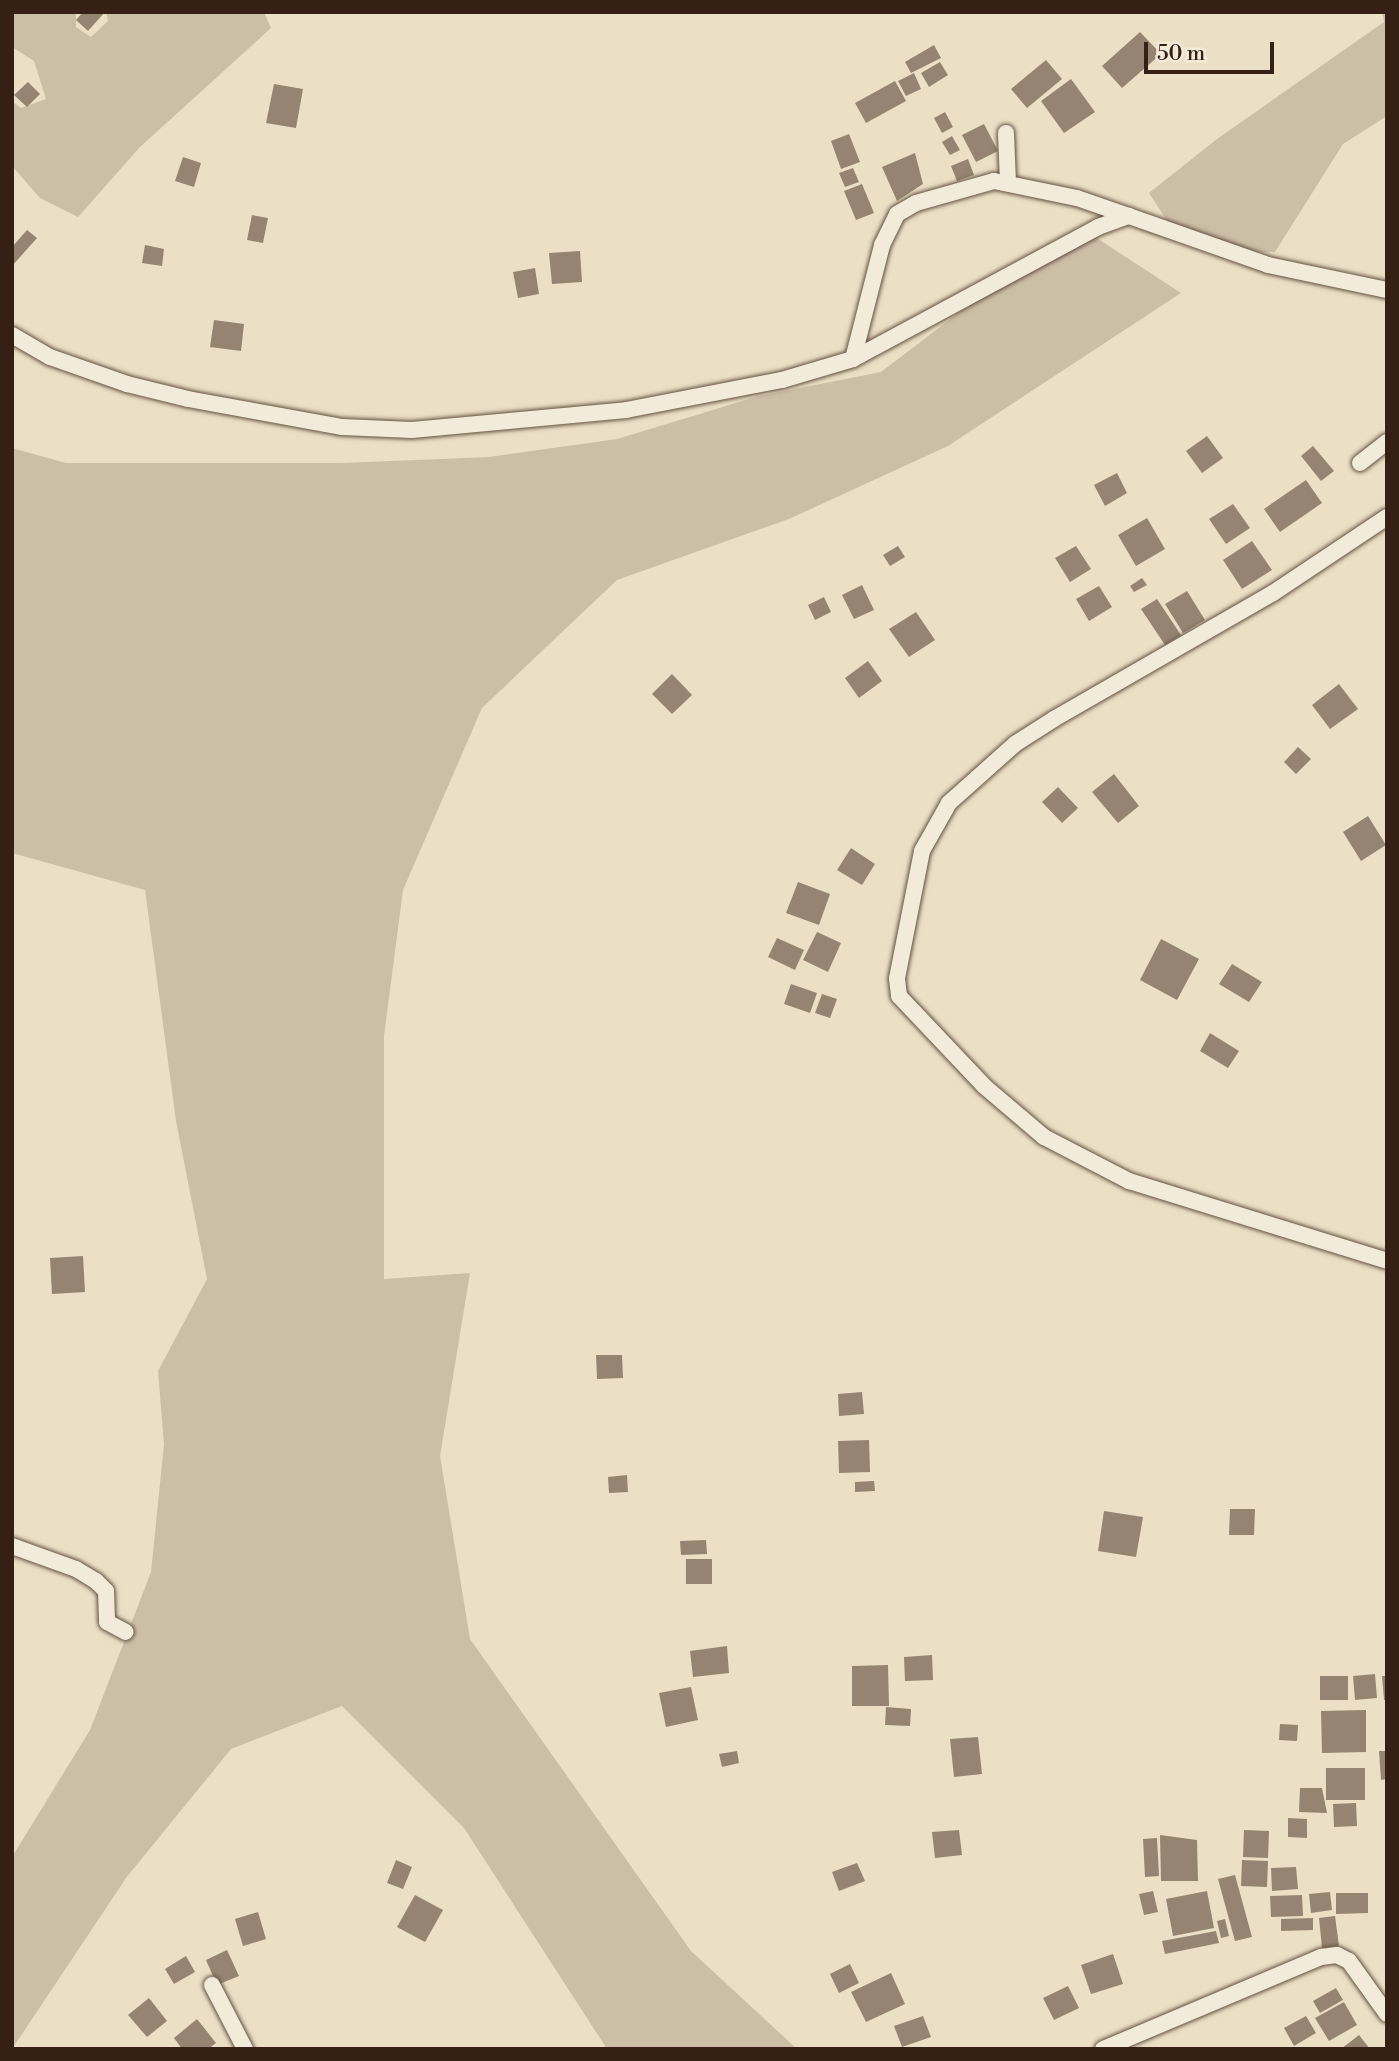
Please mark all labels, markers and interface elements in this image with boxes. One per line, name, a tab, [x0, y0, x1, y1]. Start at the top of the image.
scale bar	[1147, 28, 1276, 72]
text: 50 m	[1157, 41, 1205, 67]

